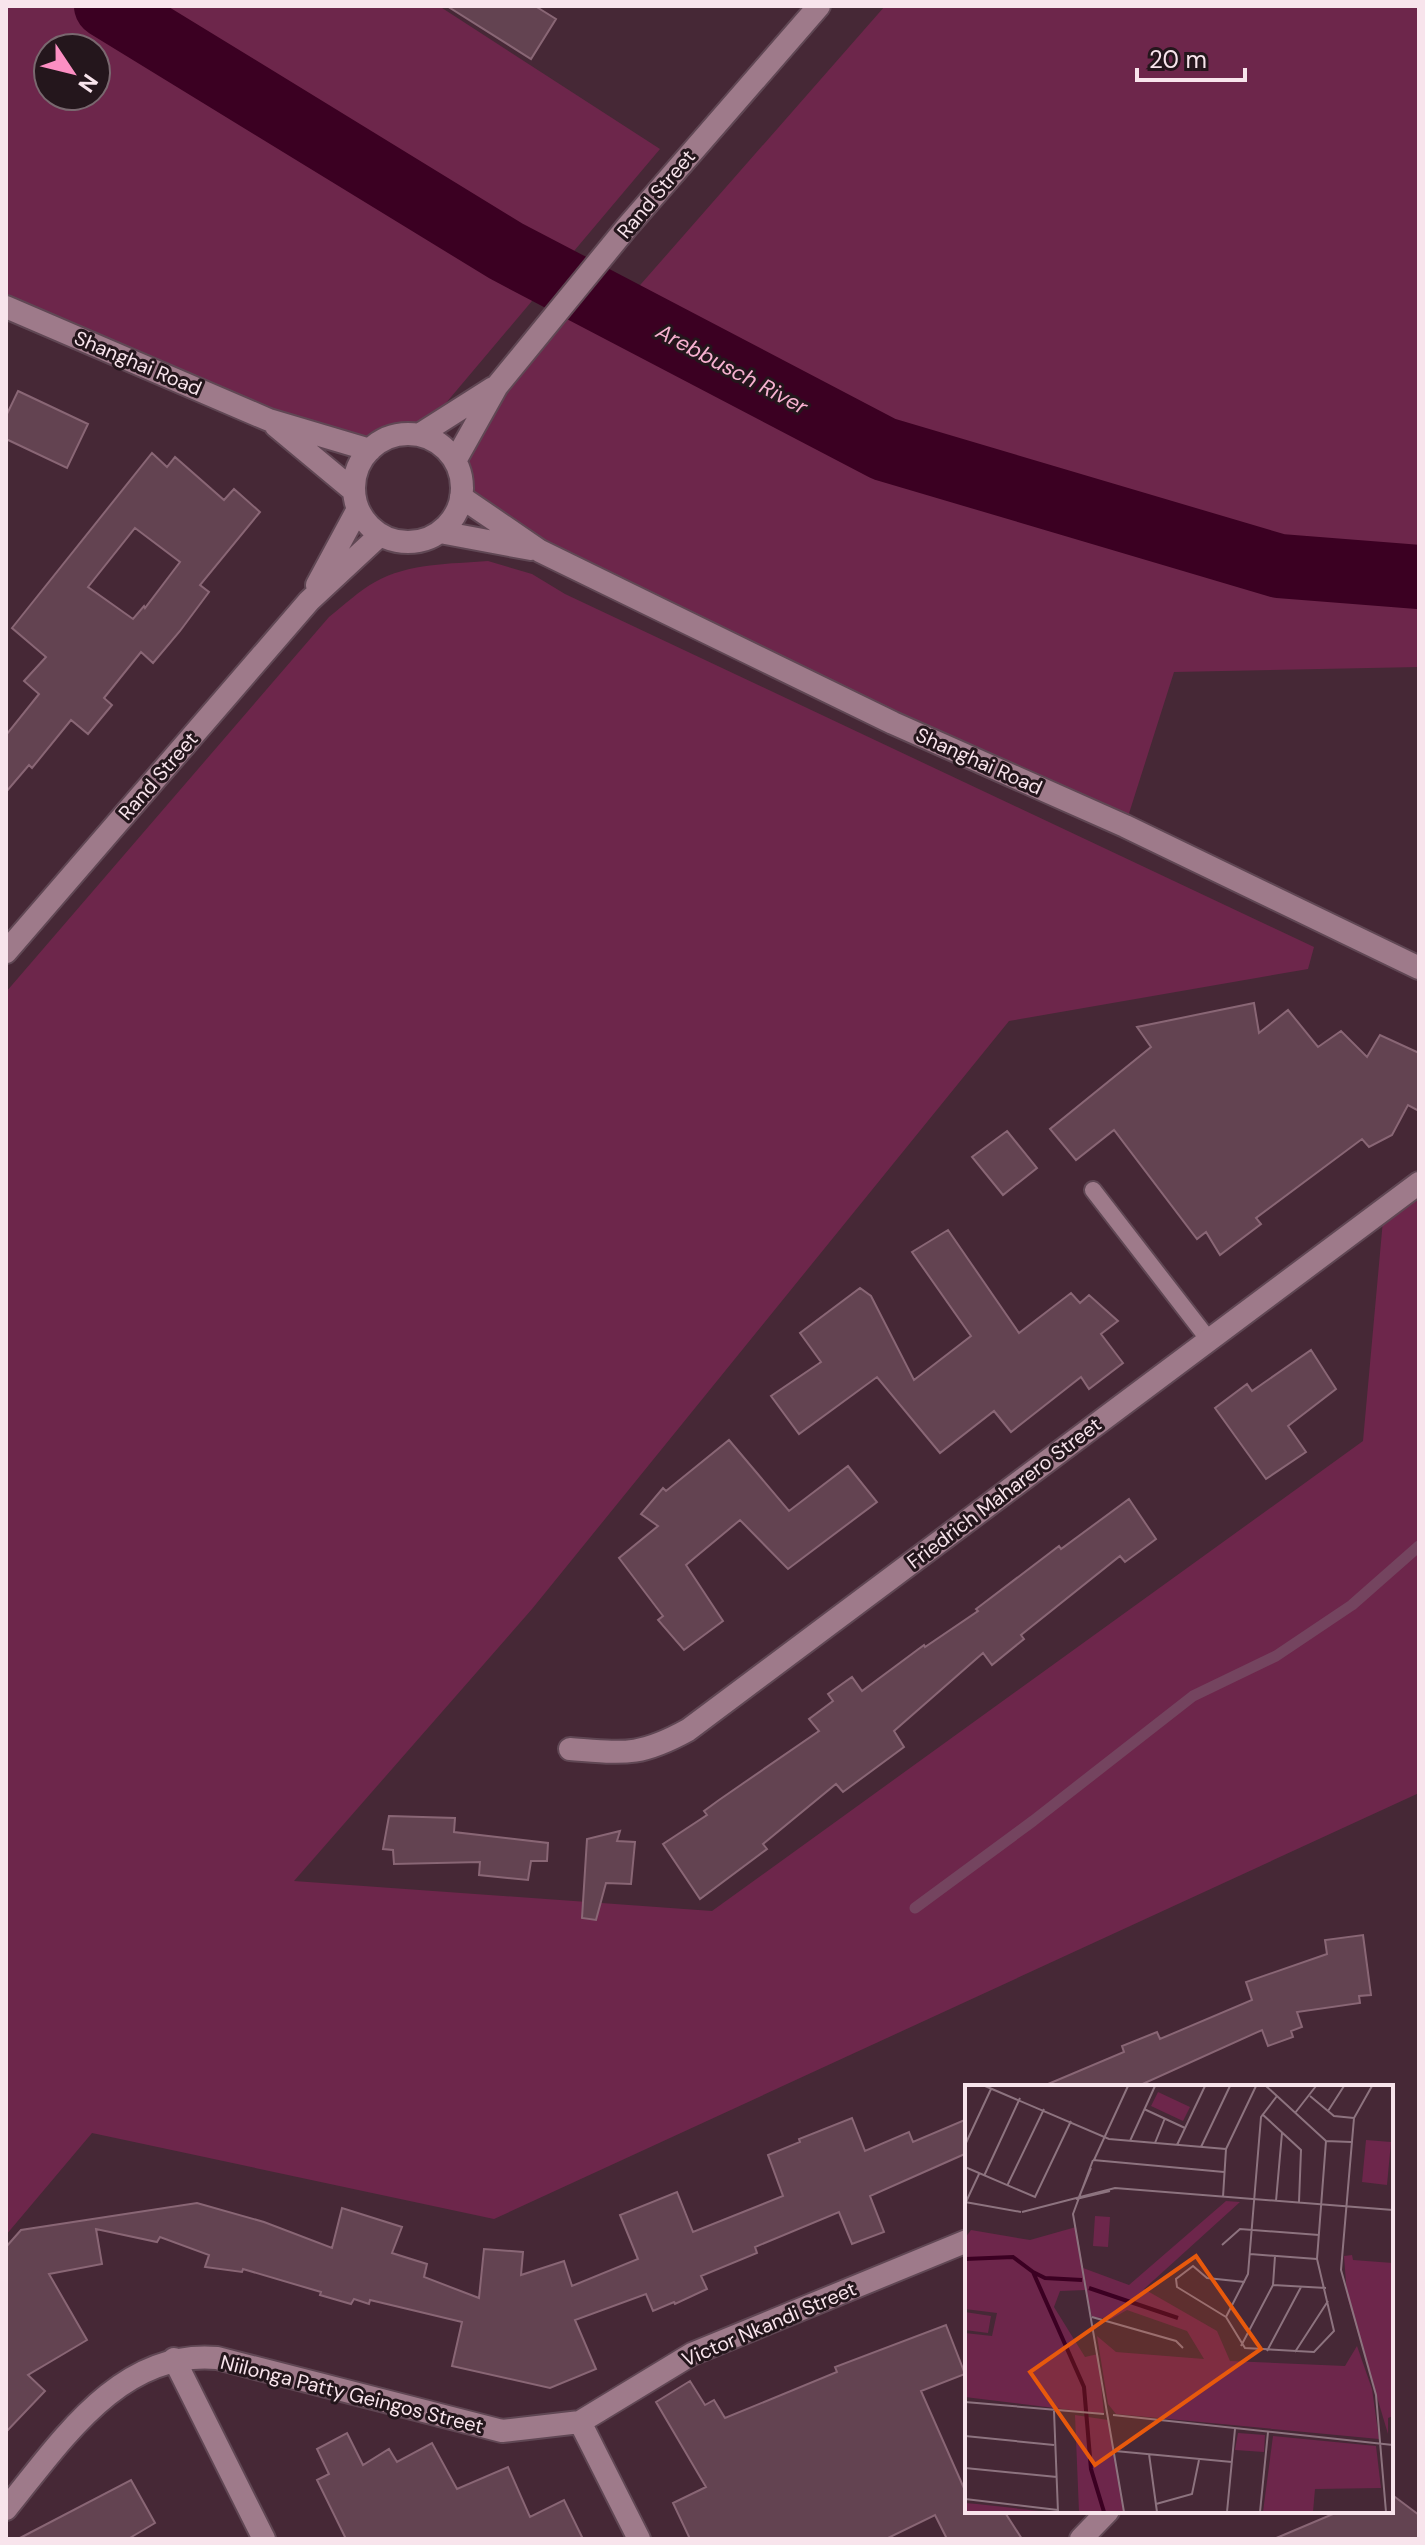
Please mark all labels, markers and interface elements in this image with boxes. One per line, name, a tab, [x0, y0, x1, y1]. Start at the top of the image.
north arrow	[32, 32, 112, 112]
scale bar	[1137, 32, 1245, 82]
text: 20 m	[1149, 44, 1207, 75]
text: N	[71, 68, 104, 98]
street label: Rand Street	[611, 144, 701, 244]
water label: Arebbusch River	[650, 316, 814, 422]
street label: Shanghai Road	[70, 325, 206, 401]
street label: Shanghai Road	[912, 722, 1046, 800]
street label: Rand Street	[113, 726, 204, 825]
street label: Friedrich Maharero Street	[902, 1411, 1106, 1575]
inset map	[965, 2085, 1393, 2513]
street label: Victor Nkandi Street	[678, 2275, 860, 2372]
street label: Niilonga Patty Geingos Street	[218, 2349, 486, 2439]

